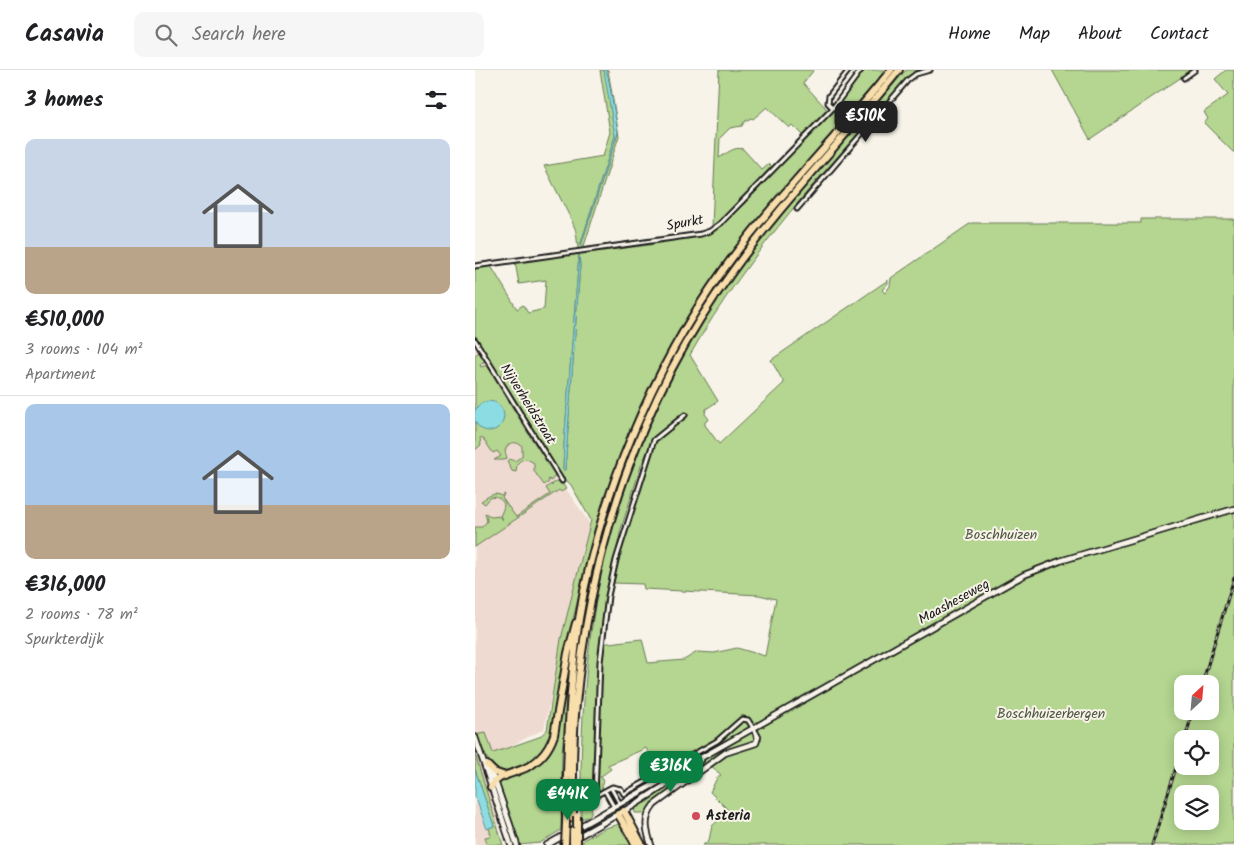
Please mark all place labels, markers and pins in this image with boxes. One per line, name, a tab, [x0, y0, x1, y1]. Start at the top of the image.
pin: €510K	[831, 100, 901, 143]
pin: €316K	[636, 750, 706, 793]
pin: €441K	[533, 778, 603, 821]
place label: Asteria	[706, 805, 750, 827]
marker: Asteria	[690, 810, 702, 822]

